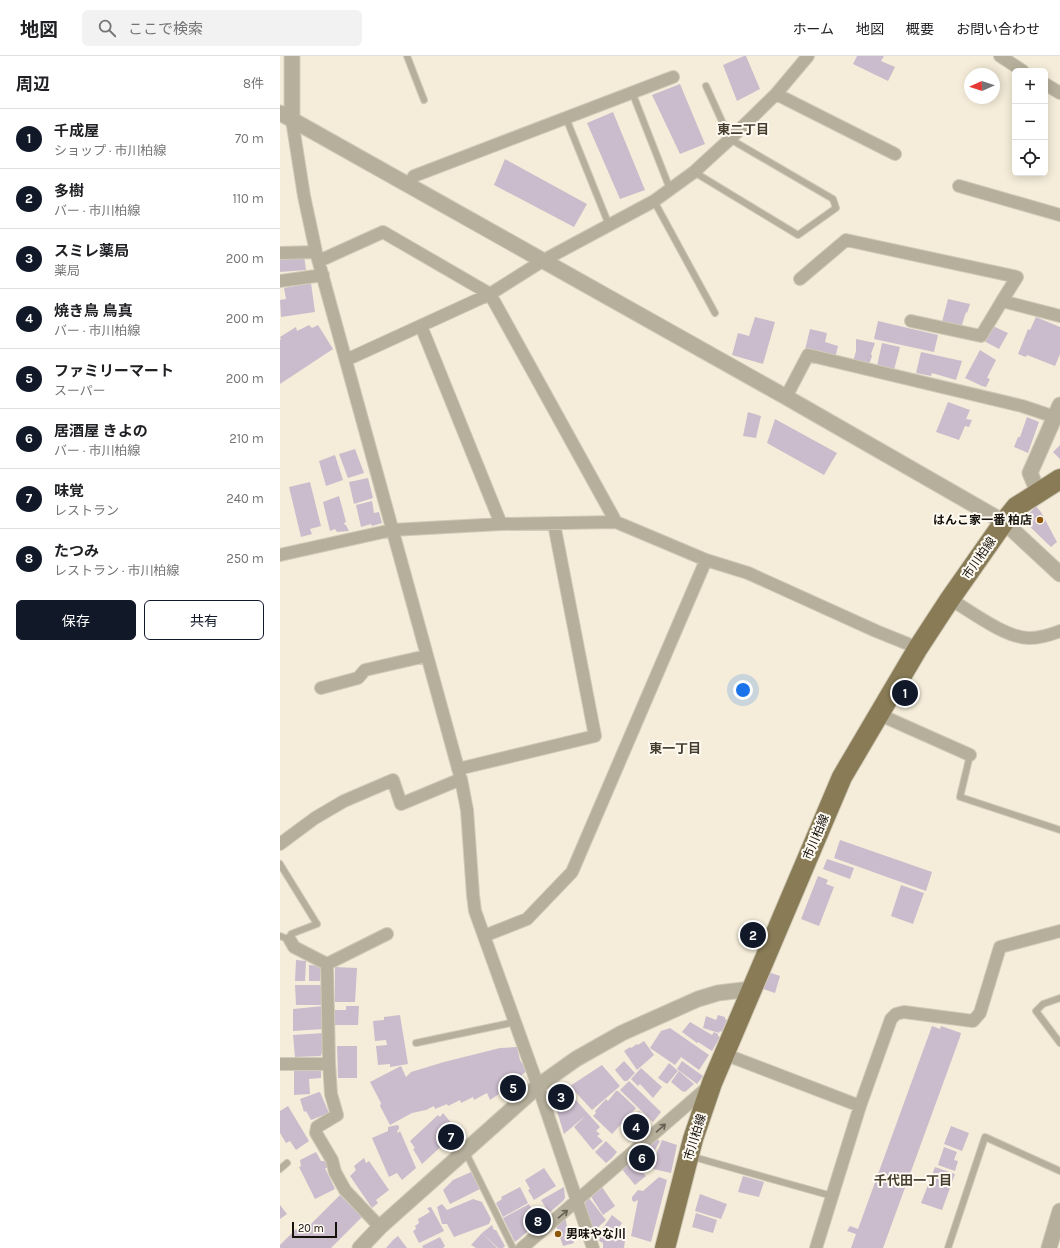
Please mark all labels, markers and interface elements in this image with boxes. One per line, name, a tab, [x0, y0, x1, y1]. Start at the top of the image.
search box	[82, 10, 362, 46]
icon: search	[96, 17, 118, 39]
text: 地図	[20, 19, 58, 41]
text: ここで検索	[128, 20, 203, 38]
text: ホーム	[792, 21, 834, 38]
text: 地図	[856, 21, 884, 38]
text: 概要	[906, 21, 934, 38]
text: お問い合わせ	[956, 21, 1040, 38]
north arrow	[964, 68, 1000, 104]
map controls	[1012, 68, 1048, 176]
button: +	[1012, 68, 1048, 104]
text: 周辺	[16, 74, 50, 94]
text: 8件	[243, 76, 264, 91]
button: −	[1012, 104, 1048, 140]
text: 千成屋	[54, 122, 99, 140]
district label: 東二丁目	[717, 122, 769, 137]
text: 1	[27, 131, 31, 146]
text: 70 m	[235, 131, 264, 146]
button: locate	[1012, 140, 1048, 176]
text: ショップ · 市川柏線	[54, 143, 167, 158]
text: 多樹	[54, 182, 84, 200]
text: 2	[25, 191, 33, 206]
text: 110 m	[232, 191, 264, 206]
text: バー · 市川柏線	[54, 203, 141, 218]
text: スミレ薬局	[54, 242, 129, 260]
text: 3	[25, 251, 33, 266]
text: 200 m	[226, 251, 264, 266]
text: 薬局	[54, 263, 80, 278]
text: 焼き鳥 鳥真	[54, 302, 133, 320]
text: 4	[25, 311, 33, 326]
text: 200 m	[226, 311, 264, 326]
text: バー · 市川柏線	[54, 323, 141, 338]
text: ファミリーマート	[54, 362, 174, 380]
text: 5	[25, 371, 33, 386]
text: 200 m	[226, 371, 264, 386]
text: スーパー	[54, 383, 106, 398]
text: 居酒屋 きよの	[54, 422, 148, 440]
text: 6	[25, 431, 33, 446]
text: 210 m	[229, 431, 264, 446]
text: バー · 市川柏線	[54, 443, 141, 458]
text: 味覚	[54, 482, 84, 500]
text: 7	[26, 491, 32, 506]
text: 240 m	[226, 491, 264, 506]
text: レストラン	[54, 503, 119, 518]
place label: はんこ家一番 柏店	[933, 513, 1032, 527]
marker: はんこ家一番 柏店	[1035, 515, 1045, 525]
street label: 市川柏線	[959, 534, 999, 582]
text: たつみ	[54, 542, 99, 560]
text: 8	[25, 551, 33, 566]
text: 250 m	[226, 551, 264, 566]
text: レストラン · 市川柏線	[54, 563, 180, 578]
button: 保存	[16, 600, 136, 640]
button: 共有	[144, 600, 264, 640]
pin: 1	[892, 678, 918, 708]
your location	[733, 680, 753, 700]
district label: 東一丁目	[649, 741, 701, 756]
street label: 市川柏線	[800, 812, 832, 862]
pin: 2	[740, 920, 766, 950]
pin: 5	[500, 1073, 526, 1103]
pin: 3	[548, 1082, 574, 1112]
pin: 4	[623, 1112, 649, 1142]
street label: 市川柏線	[681, 1112, 709, 1162]
pin: 7	[438, 1122, 464, 1152]
one-way arrow	[655, 1124, 665, 1133]
pin: 6	[629, 1143, 655, 1173]
district label: 千代田一丁目	[874, 1173, 952, 1188]
pin: 8	[525, 1206, 551, 1236]
one-way arrow	[557, 1209, 568, 1218]
scale bar	[292, 1220, 337, 1239]
text: 20 m	[298, 1222, 324, 1235]
place label: 男味やな川	[566, 1227, 626, 1241]
marker: 男味やな川	[553, 1229, 563, 1239]

